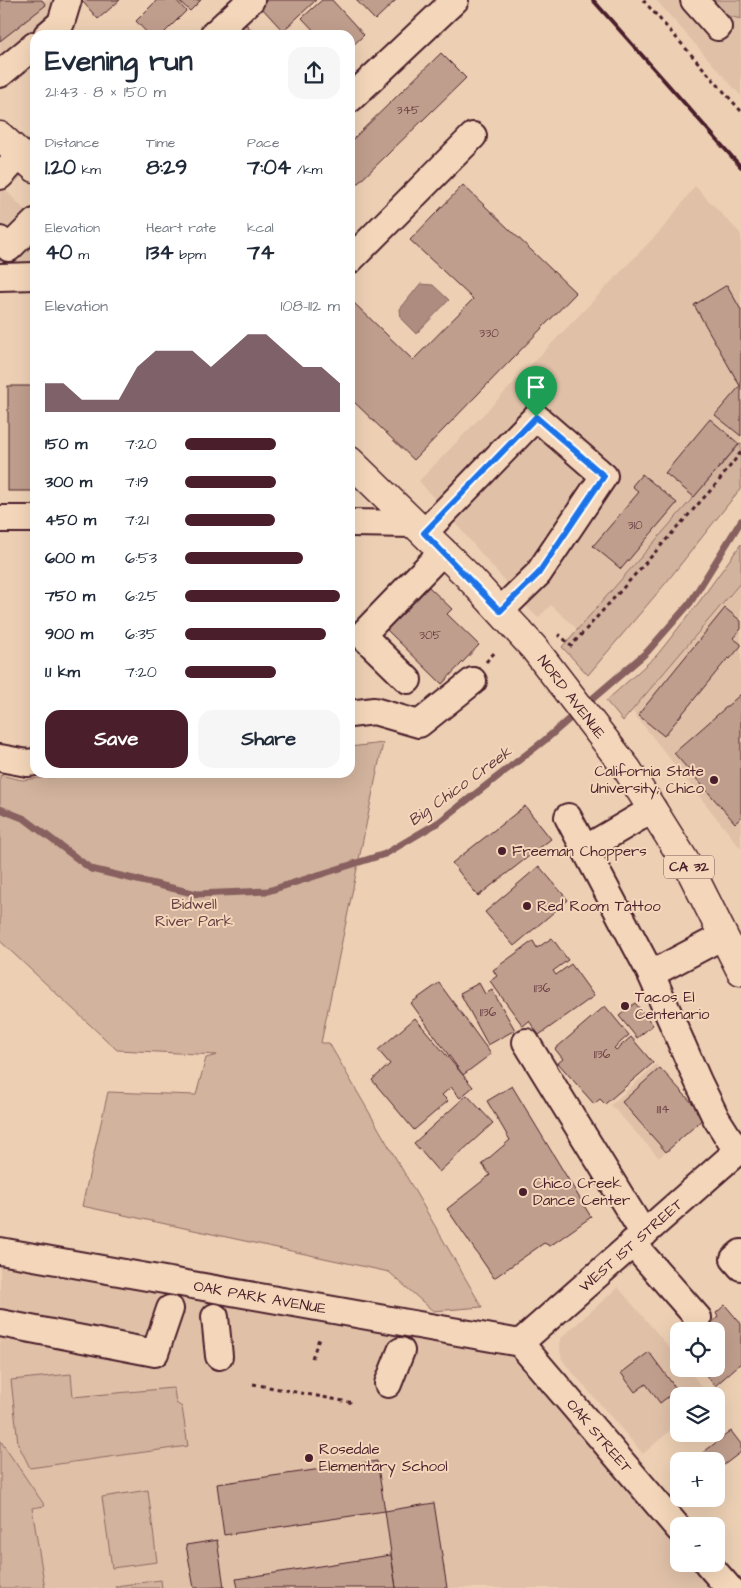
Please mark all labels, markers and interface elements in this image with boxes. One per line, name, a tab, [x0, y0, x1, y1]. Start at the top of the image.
text: Evening run	[45, 42, 193, 81]
button: share	[288, 47, 340, 99]
text: 21:43 · 8 × 150 m	[45, 81, 166, 103]
house number: 345	[397, 102, 420, 119]
text: Distance	[45, 133, 99, 153]
text: Time	[146, 133, 175, 153]
text: Pace	[247, 133, 279, 153]
text: 1.20	[45, 153, 76, 182]
text: 8:29	[146, 153, 187, 182]
text: 7:04	[247, 153, 291, 182]
text: km	[76, 160, 101, 180]
text: /km	[291, 160, 322, 180]
text: Elevation	[45, 218, 100, 238]
text: Heart rate	[146, 218, 216, 238]
text: kcal	[247, 218, 274, 238]
text: 40	[45, 238, 73, 267]
text: 134	[146, 238, 174, 267]
text: 74	[247, 238, 274, 267]
text: m	[73, 245, 89, 265]
text: bpm	[174, 245, 206, 265]
text: Elevation	[45, 295, 108, 317]
text: 108–112 m	[280, 295, 340, 317]
house number: 330	[479, 325, 499, 342]
pin	[515, 366, 557, 417]
icon: arrive	[522, 373, 550, 401]
text: 150 m	[45, 433, 87, 455]
text: 7:20	[125, 433, 157, 455]
text: 300 m	[45, 471, 92, 493]
text: 7:19	[125, 471, 149, 493]
text: 450 m	[45, 509, 96, 531]
text: 7:21	[125, 509, 149, 531]
house number: 310	[627, 517, 643, 534]
text: 600 m	[45, 547, 94, 569]
text: 6:53	[125, 547, 157, 569]
text: 750 m	[45, 585, 95, 607]
text: 6:25	[125, 585, 158, 607]
text: 900 m	[45, 623, 93, 645]
text: 6:35	[125, 623, 157, 645]
house number: 305	[419, 627, 442, 644]
street label: NORD AVENUE	[533, 651, 611, 743]
text: 1.1 km	[45, 661, 80, 683]
text: 7:20	[125, 661, 157, 683]
button: Save	[45, 710, 188, 768]
button: Share	[198, 710, 340, 768]
water label: Big Chico Creek	[404, 740, 518, 832]
place label: California State University, Chico	[591, 761, 705, 800]
marker: California State University, Chico	[708, 774, 720, 786]
place label: Freeman Choppers	[512, 841, 647, 862]
marker: Freeman Choppers	[496, 845, 508, 857]
road number: CA 32	[664, 856, 714, 879]
park label: Bidwell River Park	[155, 894, 233, 932]
place label: Red Room Tattoo	[537, 896, 661, 917]
marker: Red Room Tattoo	[521, 900, 533, 912]
house number: 1136	[534, 980, 551, 997]
place label: Tacos El Centenario	[635, 987, 710, 1025]
marker: Tacos El Centenario	[619, 1000, 631, 1012]
house number: 1136	[480, 1004, 497, 1021]
house number: 1136	[594, 1046, 611, 1063]
house number: 1114	[657, 1101, 669, 1118]
place label: Chico Creek Dance Center	[533, 1173, 630, 1211]
marker: Chico Creek Dance Center	[517, 1186, 529, 1198]
street label: WEST 1ST STREET	[575, 1193, 688, 1297]
street label: OAK PARK AVENUE	[192, 1275, 328, 1319]
map controls	[670, 1322, 725, 1572]
button: locate	[670, 1322, 725, 1377]
button: layers	[670, 1387, 725, 1442]
street label: OAK STREET	[562, 1394, 637, 1478]
place label: Rosedale Elementary School	[319, 1439, 448, 1478]
marker: Rosedale Elementary School	[303, 1452, 315, 1464]
button: +	[670, 1452, 725, 1507]
button: −	[670, 1517, 725, 1572]

